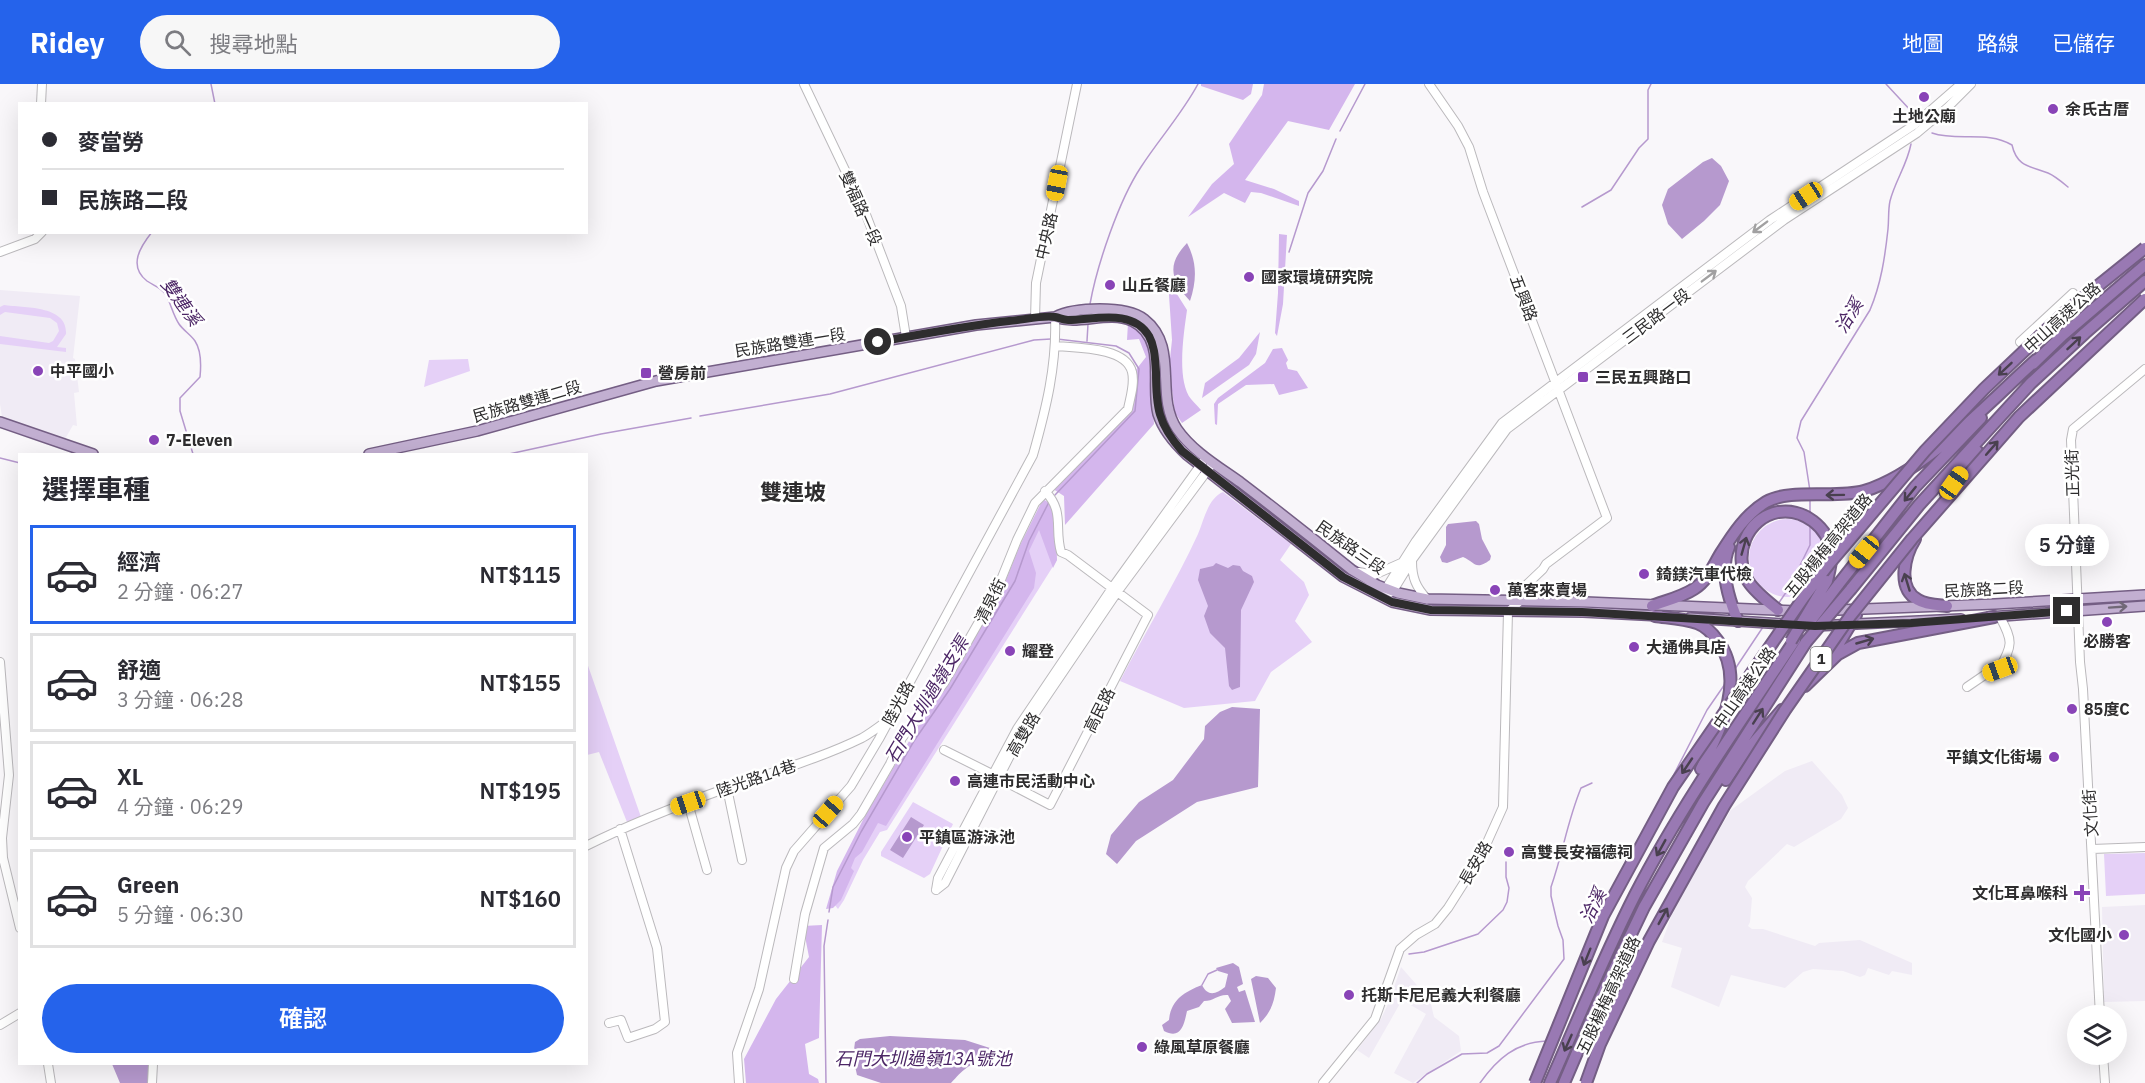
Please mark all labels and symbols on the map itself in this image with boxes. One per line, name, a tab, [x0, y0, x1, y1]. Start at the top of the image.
marker: 土地公廟	[1917, 90, 1931, 104]
place label: 余氏古厝	[2065, 99, 2129, 119]
marker: 余氏古厝	[2046, 102, 2060, 116]
place label: 土地公廟	[1892, 106, 1956, 126]
car	[1045, 164, 1069, 202]
street label: 雙福路一段	[836, 167, 886, 249]
car	[1786, 179, 1826, 213]
street label: 中央路	[1031, 210, 1061, 262]
one-way arrow	[1752, 221, 1768, 234]
place label: 國家環境研究院	[1261, 267, 1373, 287]
marker: 國家環境研究院	[1242, 270, 1256, 284]
one-way arrow	[1701, 270, 1717, 282]
street label: 五興路	[1506, 272, 1542, 324]
water label: 雙連溪	[156, 273, 208, 333]
place label: 山丘餐廳	[1122, 275, 1186, 295]
street label: 中山高速公路	[2020, 277, 2104, 357]
marker: 山丘餐廳	[1103, 278, 1117, 292]
street label: 三民路一段	[1618, 284, 1694, 348]
water label: 洽溪	[1829, 292, 1869, 337]
street label: 民族路雙連一段	[733, 323, 847, 361]
route start	[864, 328, 891, 355]
one-way arrow	[2066, 336, 2081, 350]
place label: 中平國小	[50, 361, 114, 381]
one-way arrow	[1998, 361, 2013, 376]
place label: 營房前	[658, 363, 706, 383]
marker: 中平國小	[31, 364, 45, 378]
marker: 營房前	[639, 366, 653, 380]
place label: 三民五興路口	[1595, 367, 1691, 387]
marker: 三民五興路口	[1576, 370, 1590, 384]
street label: 民族路雙連二段	[470, 376, 584, 426]
place label: 7-Eleven	[166, 430, 232, 450]
marker: 7-Eleven	[147, 433, 161, 447]
one-way arrow	[1985, 441, 1999, 456]
street label: 正光街	[2061, 449, 2083, 497]
car	[1936, 463, 1972, 503]
district label: 雙連坡	[760, 477, 826, 506]
one-way arrow	[1903, 486, 1917, 501]
street label: 五股楊梅高架道路	[1780, 489, 1876, 601]
one-way arrow	[1826, 489, 1846, 500]
street label: 民族路三段	[1312, 516, 1390, 578]
callout: 5 分鐘	[2025, 524, 2109, 566]
car	[1846, 532, 1882, 572]
one-way arrow	[1739, 537, 1750, 556]
place label: 錡鎂汽車代檢	[1656, 564, 1752, 584]
marker: 錡鎂汽車代檢	[1637, 567, 1651, 581]
one-way arrow	[1901, 572, 1912, 591]
street label: 清泉街	[970, 575, 1010, 627]
street label: 民族路二段	[1944, 577, 2024, 601]
place label: 萬客來賣場	[1507, 580, 1587, 600]
marker: 萬客來賣場	[1488, 583, 1502, 597]
route end	[2053, 597, 2080, 624]
one-way arrow	[2107, 602, 2127, 613]
marker: 必勝客	[2100, 615, 2114, 629]
water label: 石門大圳過嶺支渠	[880, 630, 975, 767]
place label: 必勝客	[2083, 631, 2131, 651]
one-way arrow	[1855, 635, 1874, 646]
place label: 大通佛具店	[1646, 637, 1726, 657]
marker: 大通佛具店	[1627, 640, 1641, 654]
place label: 耀登	[1022, 641, 1054, 661]
street label: 中山高速公路	[1708, 643, 1780, 733]
marker: 耀登	[1003, 644, 1017, 658]
road number: 1	[1810, 647, 1832, 671]
car	[1980, 654, 2020, 684]
street label: 陸光路	[878, 677, 918, 729]
street label: 高民路	[1079, 684, 1119, 736]
place label: 85度C	[2084, 699, 2130, 719]
marker: 85度C	[2065, 702, 2079, 716]
street label: 高雙路	[1002, 708, 1044, 760]
one-way arrow	[1752, 708, 1764, 725]
place label: 平鎮文化街場	[1946, 747, 2042, 767]
marker: 平鎮文化街場	[2047, 750, 2061, 764]
street label: 陸光路14巷	[713, 755, 799, 801]
one-way arrow	[1681, 757, 1693, 773]
place label: 高連市民活動中心	[967, 771, 1095, 791]
marker: 高連市民活動中心	[948, 774, 962, 788]
street label: 文化街	[2078, 788, 2102, 838]
car	[668, 789, 708, 817]
car	[809, 793, 847, 831]
place label: 平鎮區游泳池	[919, 827, 1015, 847]
marker: 平鎮區游泳池	[900, 830, 914, 844]
street label: 長安路	[1454, 837, 1496, 889]
one-way arrow	[1655, 839, 1667, 856]
place label: 高雙長安福德祠	[1521, 842, 1633, 862]
marker: 高雙長安福德祠	[1502, 845, 1516, 859]
water label: 洽溪	[1574, 882, 1612, 927]
place label: 文化耳鼻喉科	[1972, 883, 2068, 903]
marker: 文化耳鼻喉科	[2073, 884, 2091, 902]
one-way arrow	[1658, 907, 1669, 925]
place label: 文化國小	[2048, 925, 2112, 945]
marker: 文化國小	[2117, 928, 2131, 942]
street label: 五股楊梅高架道路	[1572, 933, 1644, 1057]
one-way arrow	[1581, 947, 1592, 965]
place label: 托斯卡尼尼義大利餐廳	[1361, 985, 1521, 1005]
marker: 托斯卡尼尼義大利餐廳	[1342, 988, 1356, 1002]
one-way arrow	[1562, 1033, 1573, 1051]
place label: 綠風草原餐廳	[1154, 1037, 1250, 1057]
marker: 綠風草原餐廳	[1135, 1040, 1149, 1054]
water label: 石門大圳過嶺13A號池	[835, 1047, 1013, 1070]

